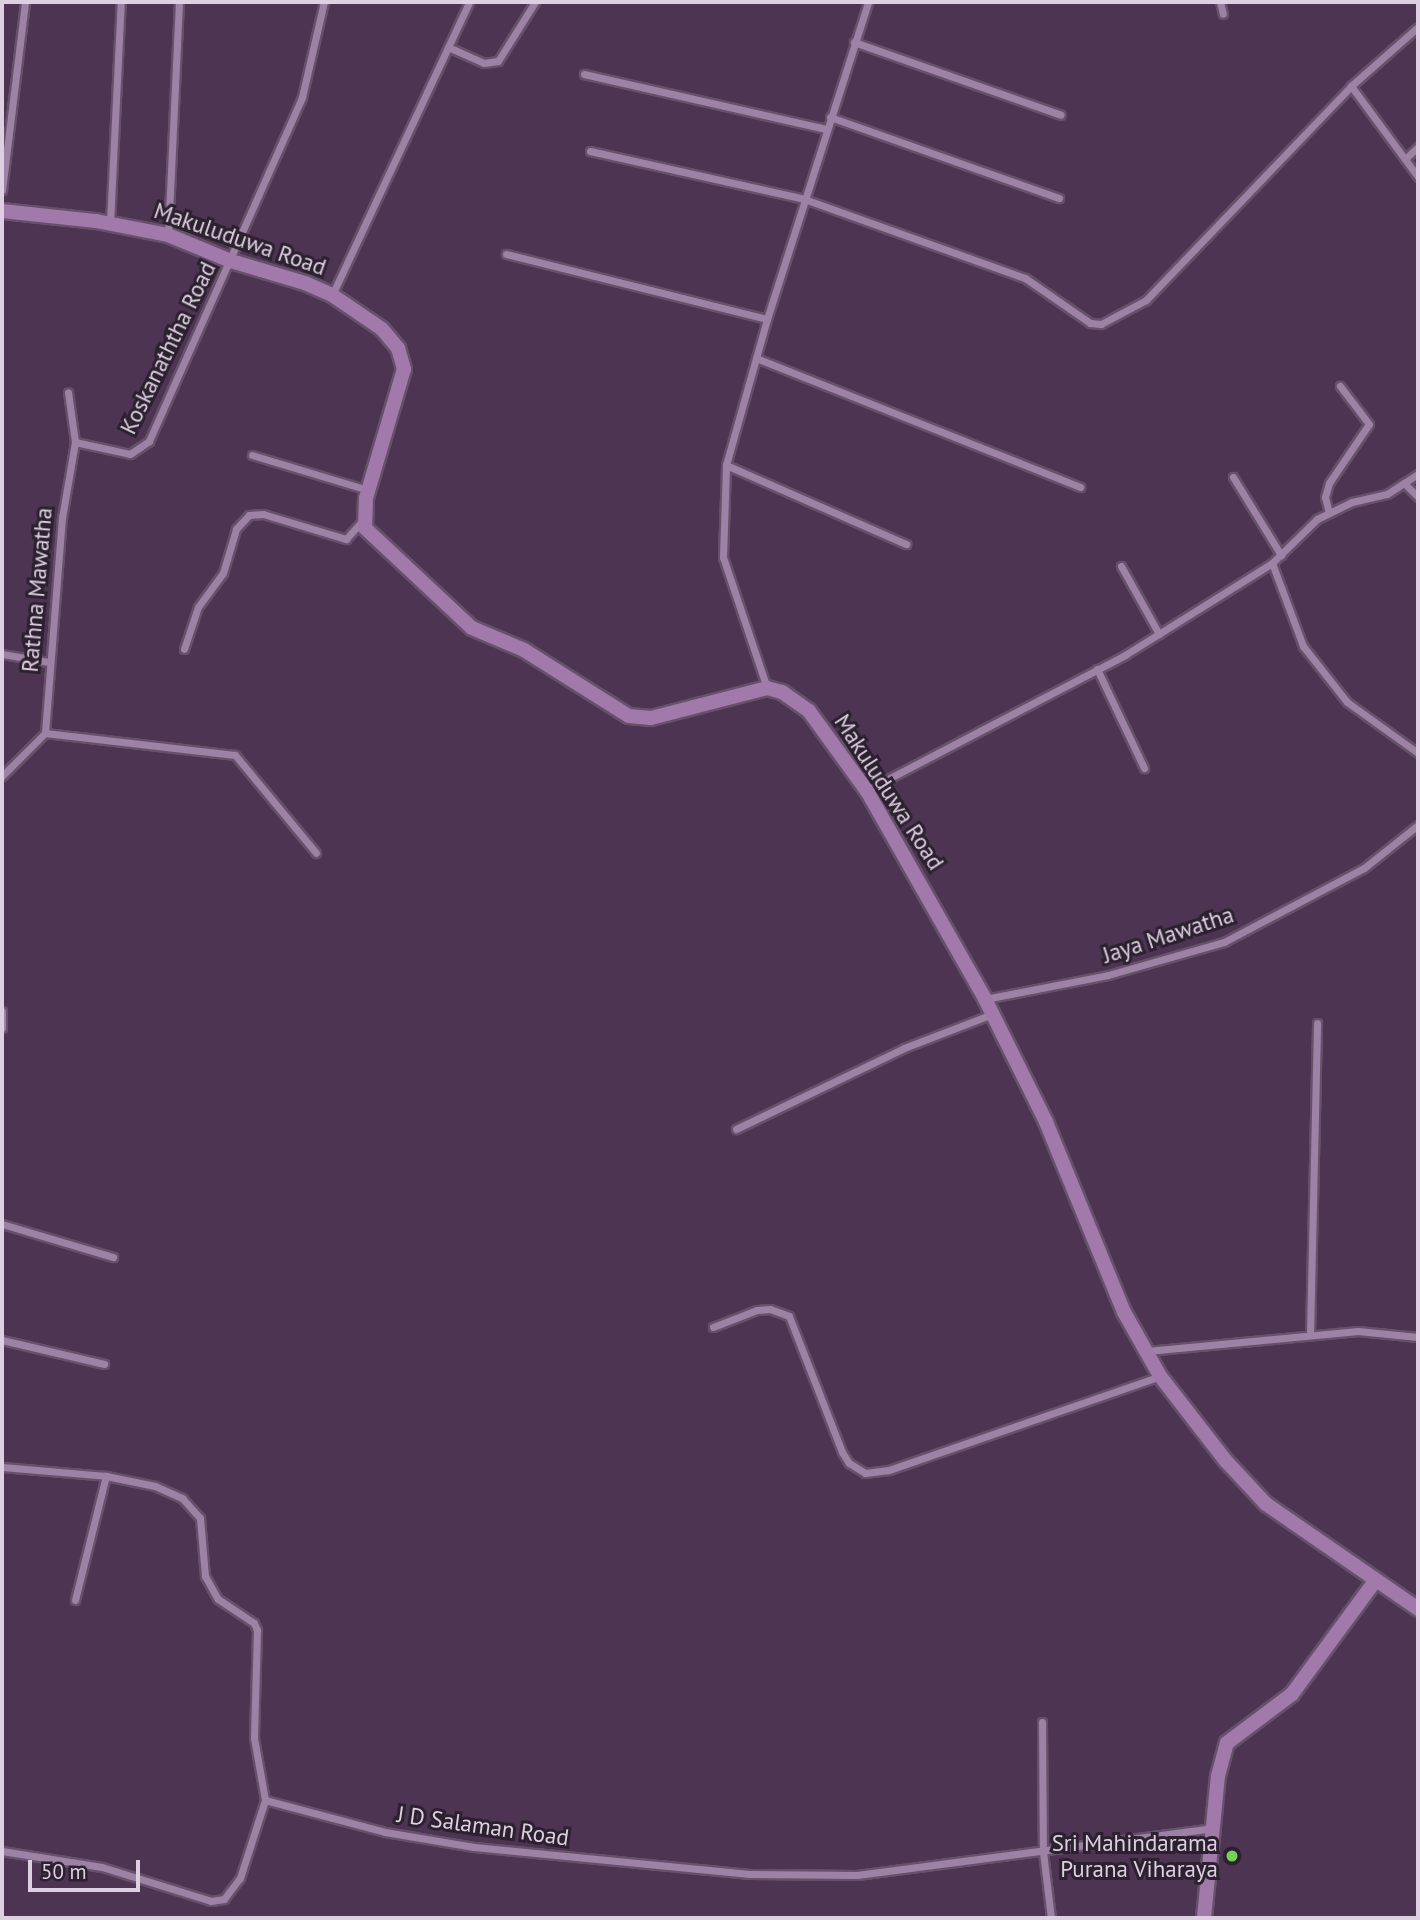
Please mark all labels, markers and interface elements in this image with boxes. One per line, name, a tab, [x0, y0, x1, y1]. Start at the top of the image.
street label: Makuluduwa Road	[150, 197, 330, 281]
street label: Koskanaththa Road	[114, 257, 222, 439]
street label: Rathna Mawatha	[16, 507, 58, 673]
street label: Makuluduwa Road	[828, 709, 950, 875]
street label: Jaya Mawatha	[1099, 901, 1237, 969]
street label: J D Salaman Road	[395, 1800, 571, 1852]
place label: Sri Mahindarama Purana Viharaya	[1052, 1829, 1218, 1883]
scale bar	[32, 1846, 144, 1890]
marker: Sri Mahindarama Purana Viharaya	[1224, 1848, 1240, 1864]
text: 50 m	[41, 1858, 87, 1885]

